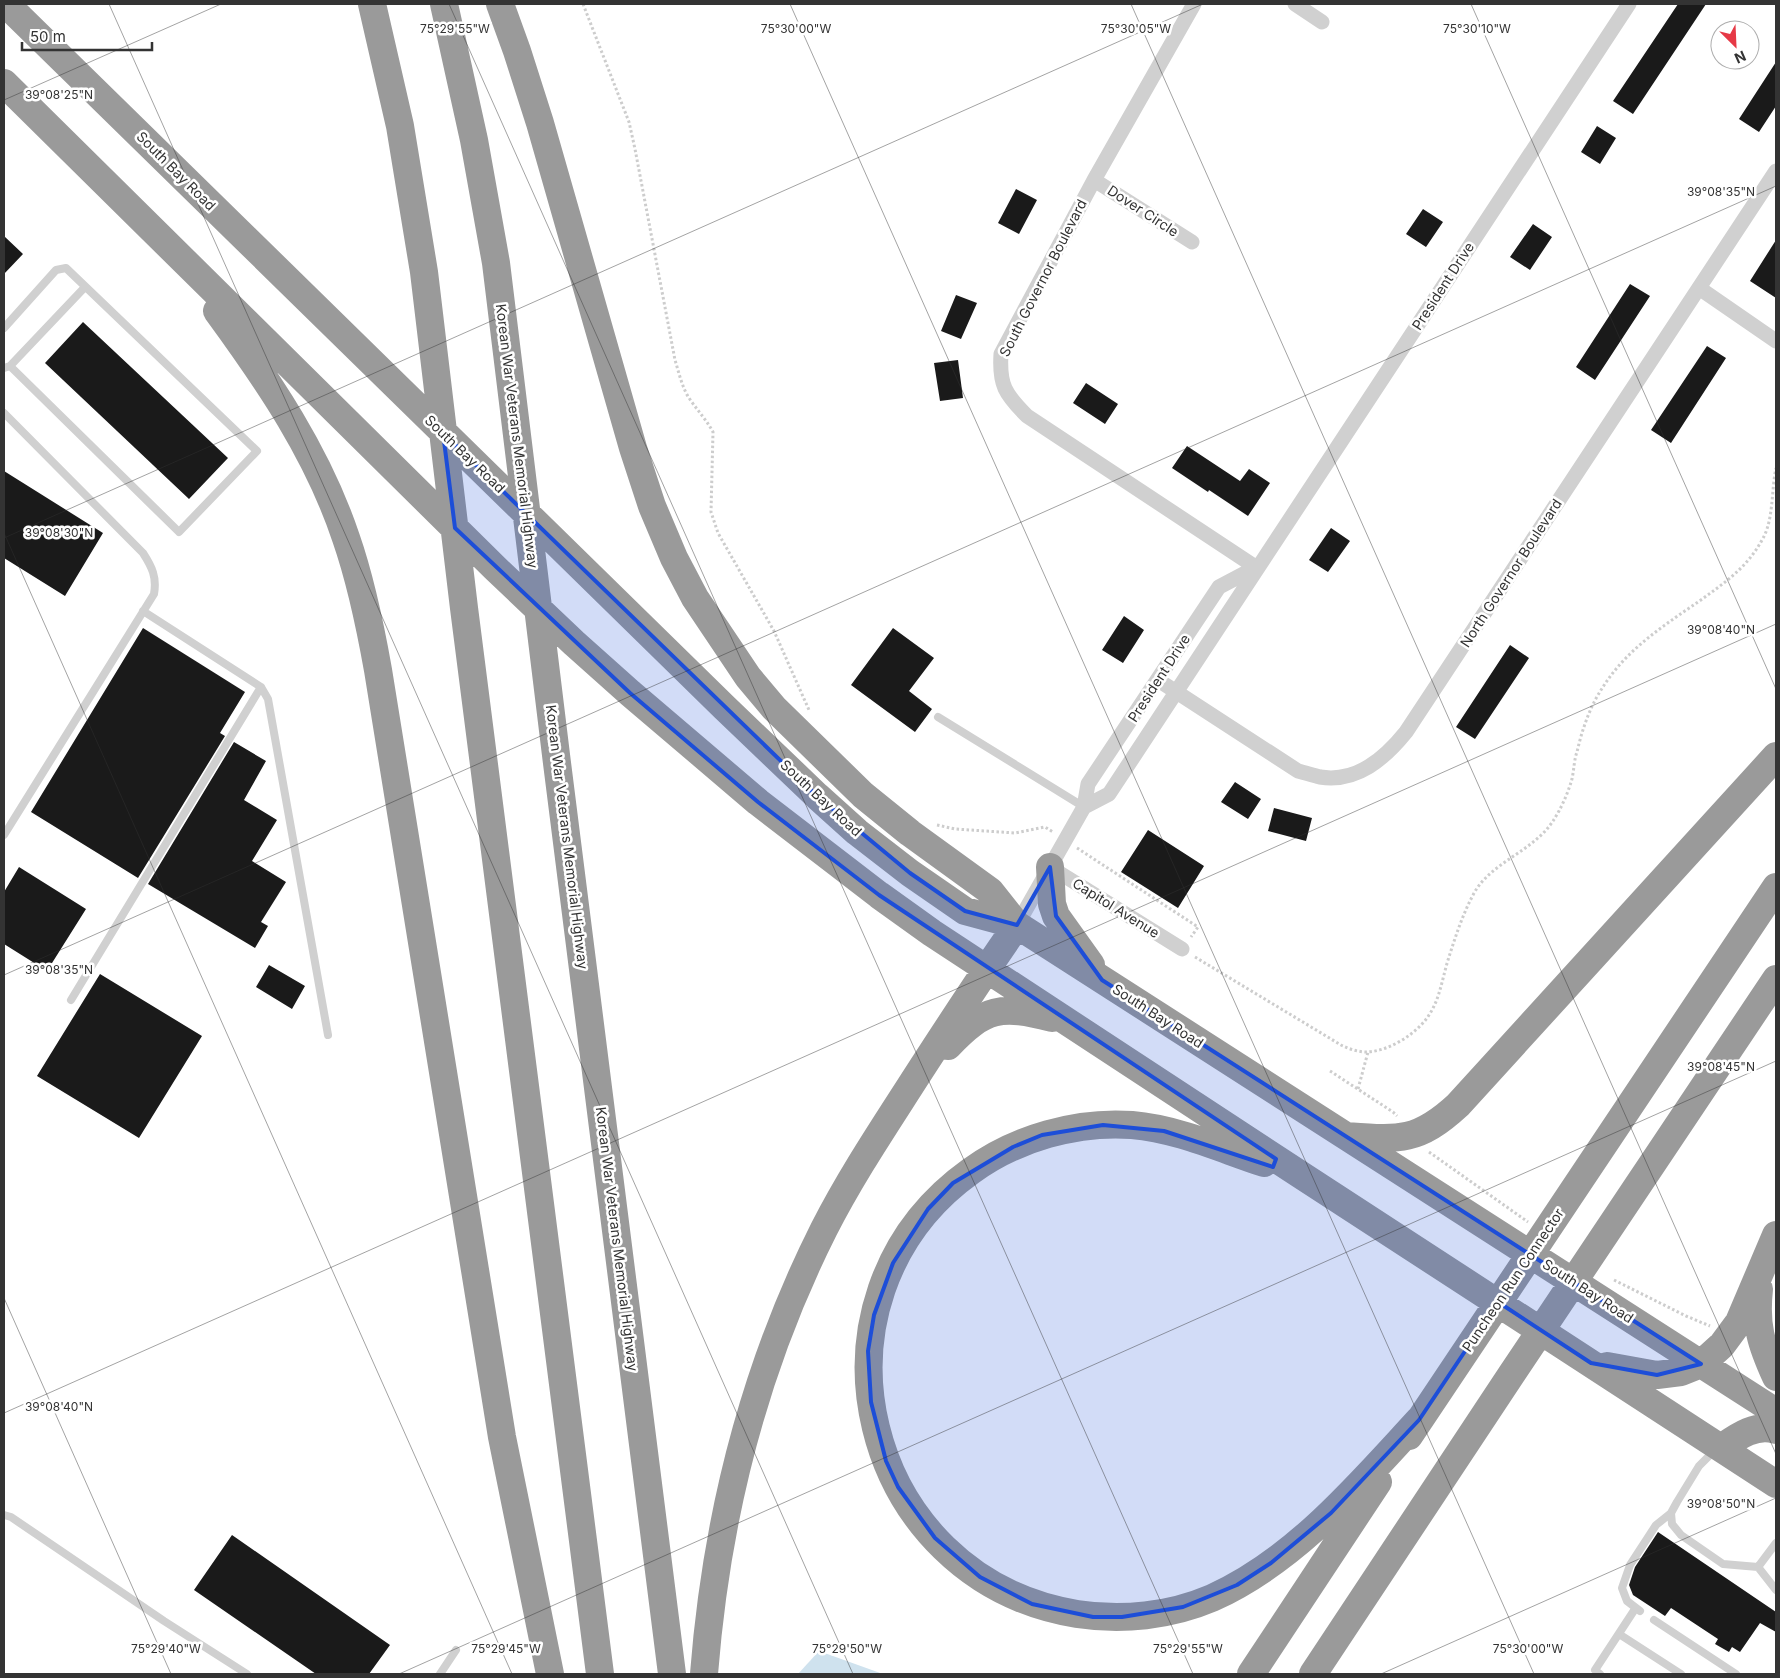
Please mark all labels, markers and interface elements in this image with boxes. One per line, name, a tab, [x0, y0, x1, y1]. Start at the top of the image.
scale bar	[22, 20, 152, 52]
north arrow	[1710, 20, 1760, 70]
text: 75°29'55"W	[420, 21, 490, 36]
text: 75°30'00"W	[761, 21, 831, 36]
text: 75°30'05"W	[1101, 21, 1171, 36]
text: 75°30'10"W	[1443, 21, 1511, 36]
text: 50 m	[30, 27, 66, 46]
text: N	[1732, 47, 1749, 67]
text: 39°08'25"N	[25, 87, 93, 102]
street label: South Bay Road	[133, 128, 219, 214]
street label: Dover Circle	[1105, 181, 1182, 240]
text: 39°08'35"N	[1687, 184, 1755, 199]
street label: South Governor Boulevard	[995, 196, 1090, 359]
street label: President Drive	[1408, 239, 1477, 333]
street label: Korean War Veterans Memorial Highway	[493, 303, 542, 569]
street label: South Bay Road	[422, 411, 509, 496]
street label: North Governor Boulevard	[1456, 495, 1565, 650]
text: 39°08'30"N	[25, 525, 93, 540]
text: 39°08'40"N	[1687, 622, 1755, 637]
street label: President Drive	[1124, 631, 1193, 725]
street label: Korean War Veterans Memorial Highway	[543, 704, 592, 970]
street label: South Bay Road	[777, 756, 865, 840]
street label: Capitol Avenue	[1070, 874, 1163, 941]
text: 39°08'35"N	[25, 962, 93, 977]
street label: South Bay Road	[1110, 980, 1207, 1051]
text: 39°08'45"N	[1687, 1059, 1755, 1074]
street label: Korean War Veterans Memorial Highway	[593, 1106, 642, 1372]
street label: Puncheon Run Connector	[1458, 1205, 1567, 1355]
street label: South Bay Road	[1540, 1255, 1637, 1326]
text: 39°08'40"N	[25, 1399, 93, 1414]
text: 39°08'50"N	[1687, 1496, 1755, 1511]
text: 75°29'40"W	[131, 1641, 201, 1656]
text: 75°29'45"W	[471, 1641, 541, 1656]
text: 75°29'50"W	[812, 1641, 882, 1656]
text: 75°29'55"W	[1153, 1641, 1223, 1656]
text: 75°30'00"W	[1493, 1641, 1563, 1656]

